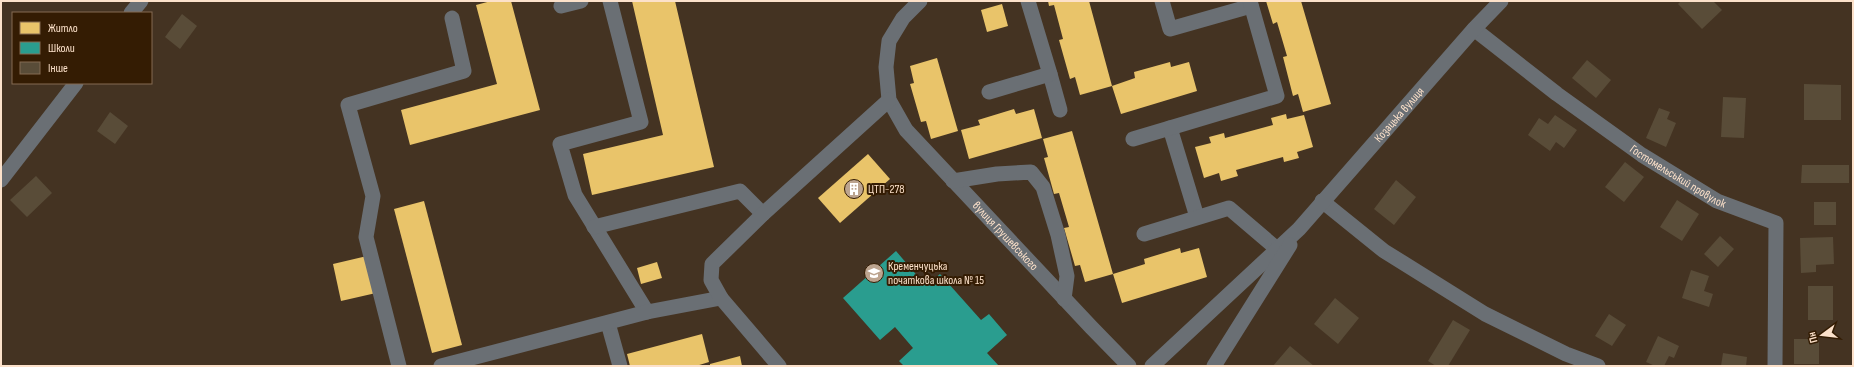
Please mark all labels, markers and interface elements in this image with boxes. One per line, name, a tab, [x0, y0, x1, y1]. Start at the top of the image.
legend	[12, 12, 152, 84]
text: Житло	[48, 21, 78, 36]
text: Школи	[48, 41, 75, 56]
text: Інше	[48, 61, 68, 76]
street label: Козацька вулиця	[1371, 84, 1428, 146]
street label: Гостомельський провулок	[1627, 142, 1728, 212]
building icon: ЦТП-278	[843, 178, 865, 200]
place label: ЦТП-278	[868, 182, 904, 197]
street label: вулиця Грушевського	[969, 199, 1041, 274]
place label: Кременчуцька початкова школа № 15	[888, 259, 984, 288]
school or university icon: Кременчуцька початкова школа № 15	[863, 262, 885, 284]
north arrow	[1802, 315, 1842, 355]
text: Пн	[1805, 330, 1820, 344]

